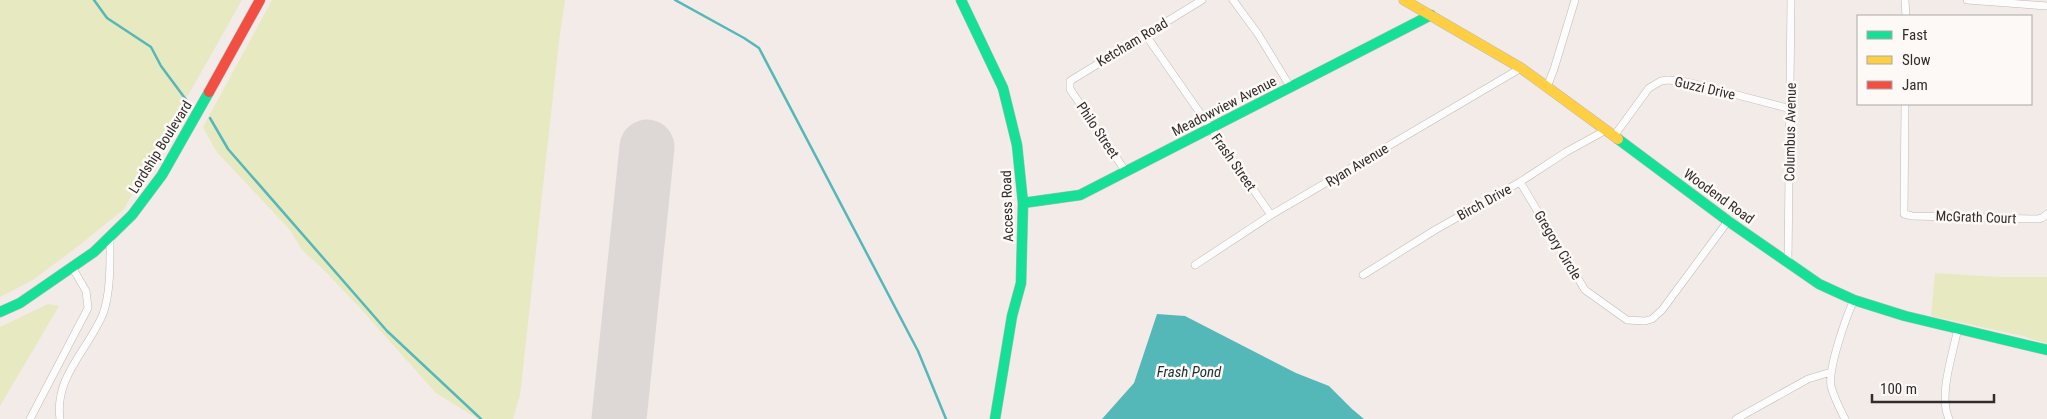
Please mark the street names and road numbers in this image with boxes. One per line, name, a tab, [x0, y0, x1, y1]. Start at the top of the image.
street label: Ketcham Road	[1094, 15, 1170, 69]
street label: Meadowview Avenue	[1169, 73, 1279, 139]
street label: Guzzi Drive	[1673, 73, 1737, 103]
street label: Columbus Avenue	[1781, 82, 1799, 182]
street label: Lordship Boulevard	[125, 98, 195, 196]
street label: Philo Street	[1073, 99, 1123, 161]
street label: Frash Street	[1208, 130, 1260, 194]
street label: Ryan Avenue	[1323, 140, 1392, 190]
street label: Woodend Road	[1681, 165, 1757, 227]
street label: Access Road	[998, 170, 1016, 242]
street label: Birch Drive	[1454, 180, 1514, 223]
street label: Gregory Circle	[1531, 208, 1585, 283]
street label: McGrath Court	[1935, 208, 2017, 226]

